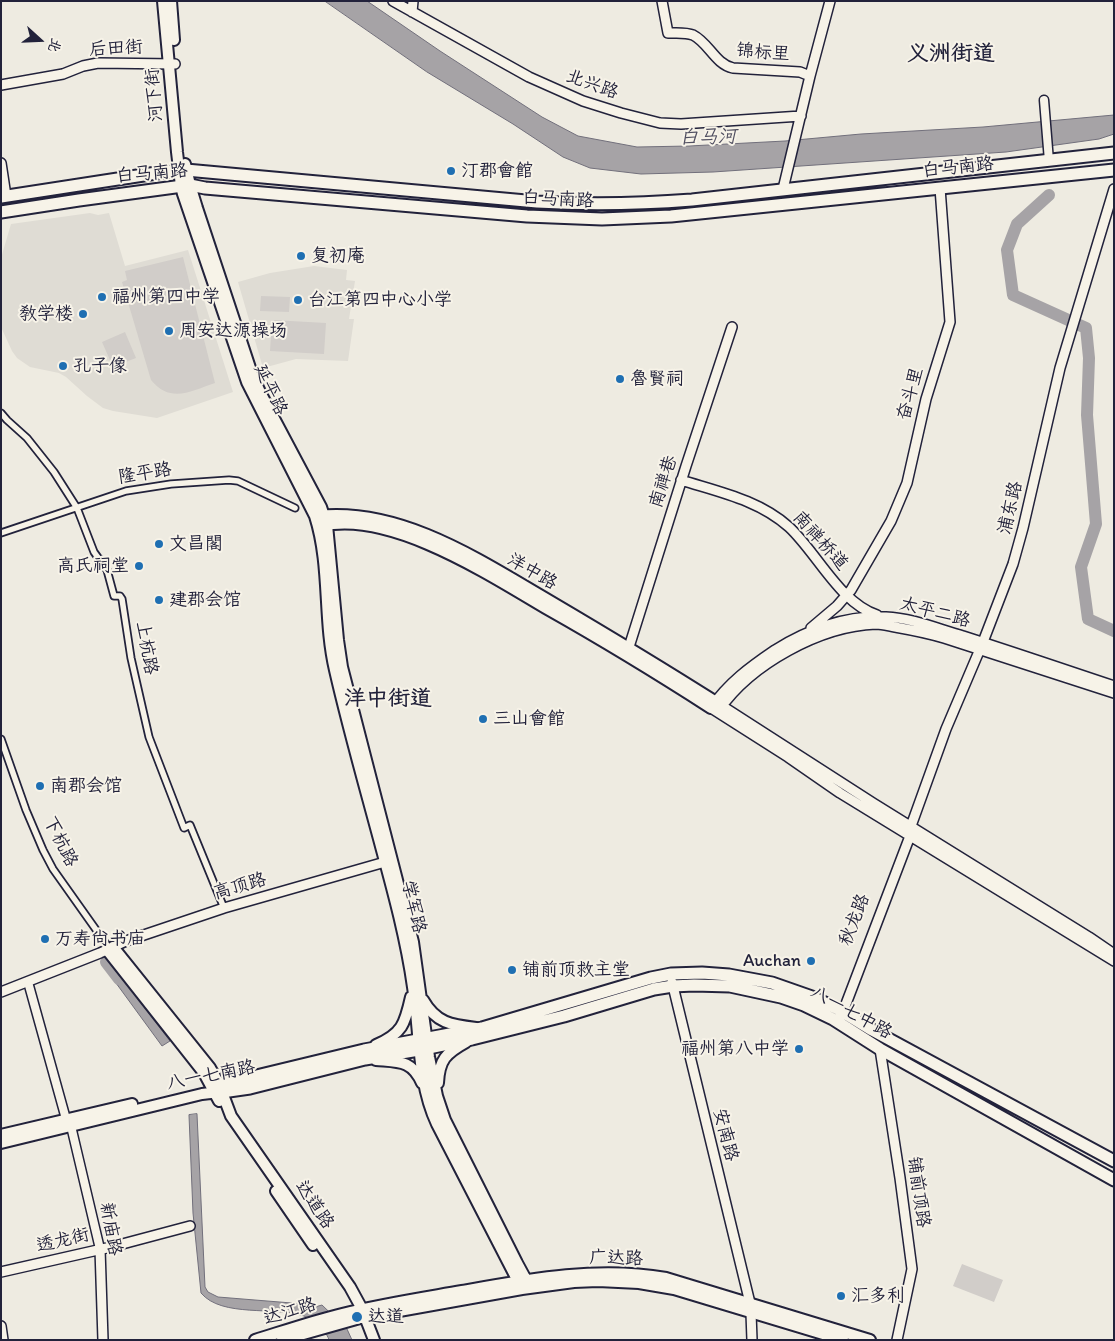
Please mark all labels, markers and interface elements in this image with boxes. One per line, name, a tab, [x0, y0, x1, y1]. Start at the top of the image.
north arrow	[15, 15, 65, 65]
text: 北	[44, 36, 65, 55]
street label: 后田街	[88, 37, 144, 61]
street label: 锦标里	[735, 40, 791, 66]
district label: 义洲街道	[907, 41, 995, 67]
street label: 北兴路	[563, 66, 621, 104]
street label: 河下街	[142, 67, 168, 123]
water label: 白马河	[679, 126, 737, 150]
street label: 白马南路	[921, 153, 995, 183]
street label: 白马南路	[115, 160, 189, 188]
place label: 汀郡會館	[461, 160, 533, 182]
marker: 汀郡會館	[445, 165, 457, 177]
street label: 白马南路	[521, 187, 595, 213]
place label: 复初庵	[311, 245, 365, 267]
marker: 复初庵	[295, 250, 307, 262]
place label: 福州第四中学	[112, 286, 220, 308]
place label: 台江第四中心小学	[308, 289, 452, 311]
marker: 福州第四中学	[96, 291, 108, 303]
marker: 台江第四中心小学	[292, 294, 304, 306]
place label: 教学楼	[19, 303, 73, 325]
marker: 教学楼	[77, 308, 89, 320]
place label: 周安达源操场	[179, 320, 287, 342]
marker: 周安达源操场	[163, 325, 175, 337]
place label: 孔子像	[73, 355, 127, 377]
marker: 孔子像	[57, 360, 69, 372]
street label: 延平路	[249, 361, 291, 419]
street label: 奋斗里	[893, 365, 929, 423]
place label: 魯賢祠	[630, 368, 684, 390]
marker: 魯賢祠	[614, 373, 626, 385]
street label: 南禅巷	[645, 453, 683, 511]
street label: 隆平路	[117, 459, 173, 489]
street label: 浦东路	[994, 479, 1028, 537]
street label: 南禅桥道	[788, 507, 852, 575]
place label: 文昌閣	[169, 533, 223, 555]
marker: 文昌閣	[153, 538, 165, 550]
street label: 洋中路	[503, 549, 561, 595]
place label: 高氏祠堂	[57, 555, 129, 577]
marker: 高氏祠堂	[133, 560, 145, 572]
place label: 建郡会馆	[169, 589, 241, 611]
street label: 太平二路	[897, 593, 973, 633]
marker: 建郡会馆	[153, 594, 165, 606]
street label: 上杭路	[131, 620, 161, 676]
district label: 洋中街道	[344, 686, 432, 712]
place label: 三山會館	[493, 708, 565, 730]
marker: 三山會館	[477, 713, 489, 725]
place label: 南郡会馆	[50, 775, 122, 797]
marker: 南郡会馆	[34, 780, 46, 792]
street label: 下杭路	[38, 813, 82, 871]
street label: 高顶路	[211, 869, 269, 905]
street label: 学军路	[396, 878, 430, 936]
street label: 秋龙路	[835, 891, 875, 949]
place label: 万寿尚书庙	[55, 928, 145, 950]
marker: 万寿尚书庙	[39, 933, 51, 945]
place label: Auchan	[743, 950, 801, 972]
marker: Auchan	[805, 955, 817, 967]
place label: 铺前顶救主堂	[522, 959, 630, 981]
marker: 铺前顶救主堂	[506, 964, 518, 976]
street label: 八一七中路	[806, 982, 896, 1044]
place label: 福州第八中学	[681, 1038, 789, 1060]
marker: 福州第八中学	[793, 1043, 805, 1055]
street label: 八一七南路	[165, 1057, 257, 1095]
street label: 安南路	[708, 1106, 742, 1164]
street label: 铺前顶路	[902, 1155, 934, 1229]
street label: 达道路	[290, 1177, 338, 1233]
street label: 新庙路	[95, 1201, 125, 1257]
street label: 透龙街	[34, 1224, 92, 1258]
street label: 广达路	[589, 1248, 643, 1270]
place label: 汇多利	[851, 1285, 905, 1307]
marker: 汇多利	[835, 1290, 847, 1302]
street label: 达江路	[261, 1294, 319, 1330]
place label: 达道	[368, 1306, 404, 1328]
marker: 达道	[350, 1310, 364, 1324]

